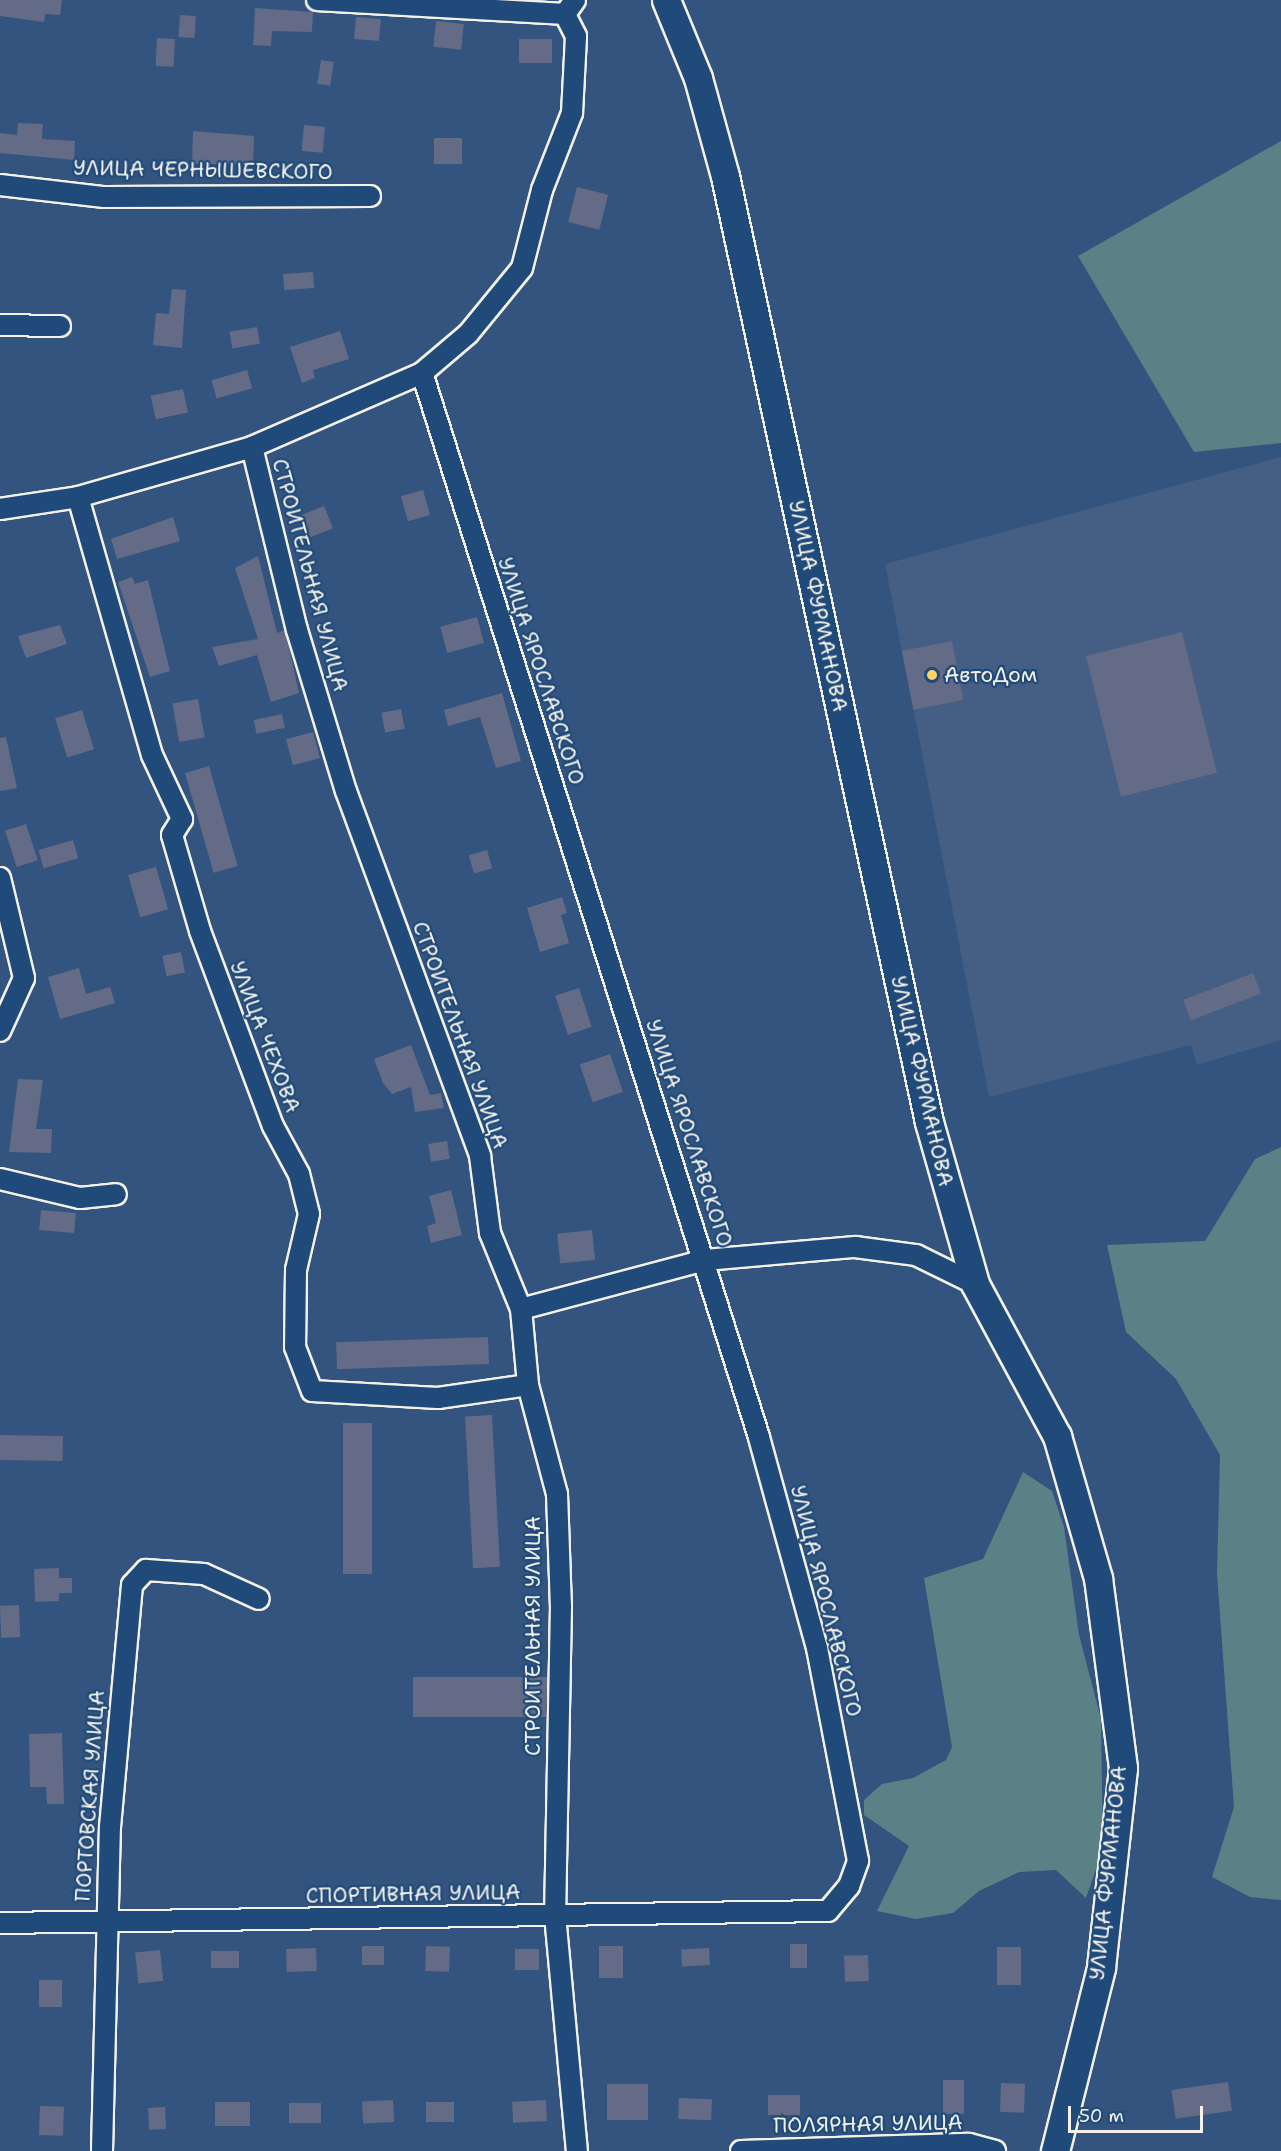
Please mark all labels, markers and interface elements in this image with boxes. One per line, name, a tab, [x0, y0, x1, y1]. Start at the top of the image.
street label: УЛИЦА ЧЕРНЫШЕВСКОГО	[73, 155, 333, 185]
street label: СТРОИТЕЛЬНАЯ УЛИЦА	[267, 456, 353, 694]
street label: УЛИЦА ФУРМАНОВА	[783, 498, 853, 714]
street label: УЛИЦА ЯРОСЛАВСКОГО	[492, 554, 590, 788]
place label: АвтоДом	[944, 662, 1037, 688]
marker: АвтоДом	[925, 668, 939, 682]
street label: СТРОИТЕЛЬНАЯ УЛИЦА	[407, 918, 513, 1152]
street label: УЛИЦА ЧЕХОВА	[225, 958, 305, 1116]
street label: УЛИЦА ФУРМАНОВА	[885, 973, 959, 1189]
street label: УЛИЦА ЯРОСЛАВСКОГО	[640, 1016, 738, 1250]
street label: УЛИЦА ЯРОСЛАВСКОГО	[785, 1483, 867, 1719]
street label: СТРОИТЕЛЬНАЯ УЛИЦА	[520, 1516, 546, 1756]
street label: ПОРТОВСКАЯ УЛИЦА	[70, 1689, 110, 1903]
street label: УЛИЦА ФУРМАНОВА	[1084, 1765, 1132, 1981]
street label: СПОРТИВНАЯ УЛИЦА	[305, 1880, 521, 1908]
scale bar	[1071, 2094, 1206, 2132]
text: 50 m	[1079, 2104, 1124, 2128]
street label: ПОЛЯРНАЯ УЛИЦА	[773, 2110, 963, 2138]

